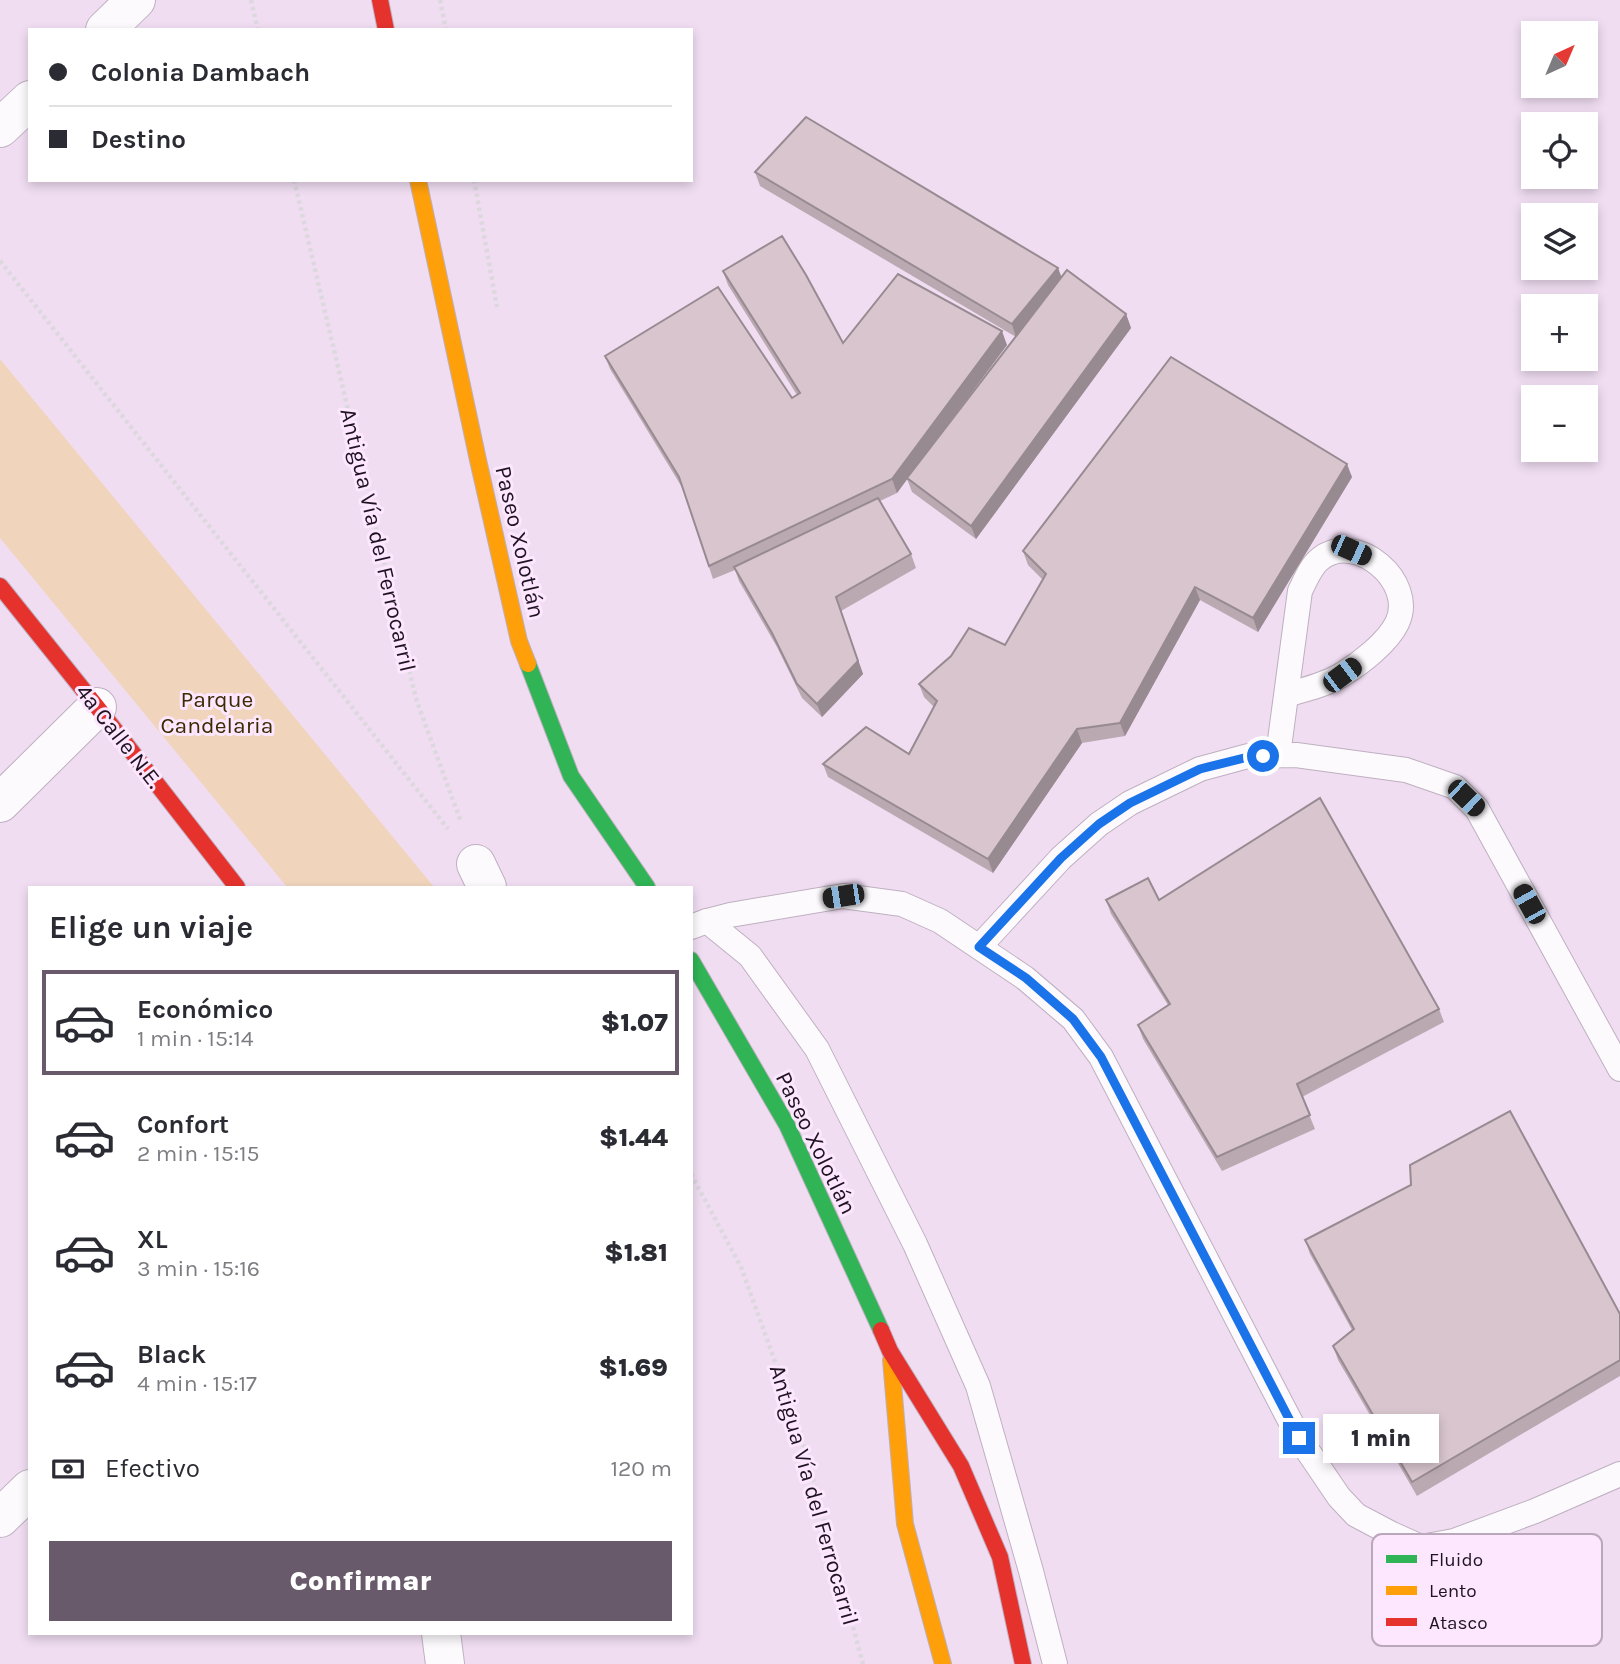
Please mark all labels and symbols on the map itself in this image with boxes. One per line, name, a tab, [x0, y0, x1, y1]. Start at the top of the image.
north arrow	[1521, 21, 1598, 98]
street label: Antigua Vía del Ferrocarril	[335, 406, 421, 674]
street label: Paseo Xolotlán	[489, 463, 551, 621]
car	[1328, 532, 1375, 568]
car	[1319, 654, 1366, 696]
street label: 4a Calle N.E.	[70, 679, 168, 793]
park label: Parque Candelaria	[160, 686, 274, 739]
route start	[1247, 740, 1279, 772]
car	[1444, 776, 1489, 820]
car	[1510, 881, 1549, 927]
car	[821, 882, 866, 910]
street label: Paseo Xolotlán	[770, 1067, 862, 1219]
street label: Antigua Vía del Ferrocarril	[764, 1362, 864, 1628]
callout: 1 min	[1324, 1414, 1439, 1462]
route end	[1283, 1422, 1315, 1454]
legend	[1372, 1534, 1602, 1646]
text: Fluido	[1429, 1549, 1483, 1571]
text: Lento	[1429, 1580, 1477, 1602]
text: Atasco	[1429, 1612, 1488, 1634]

